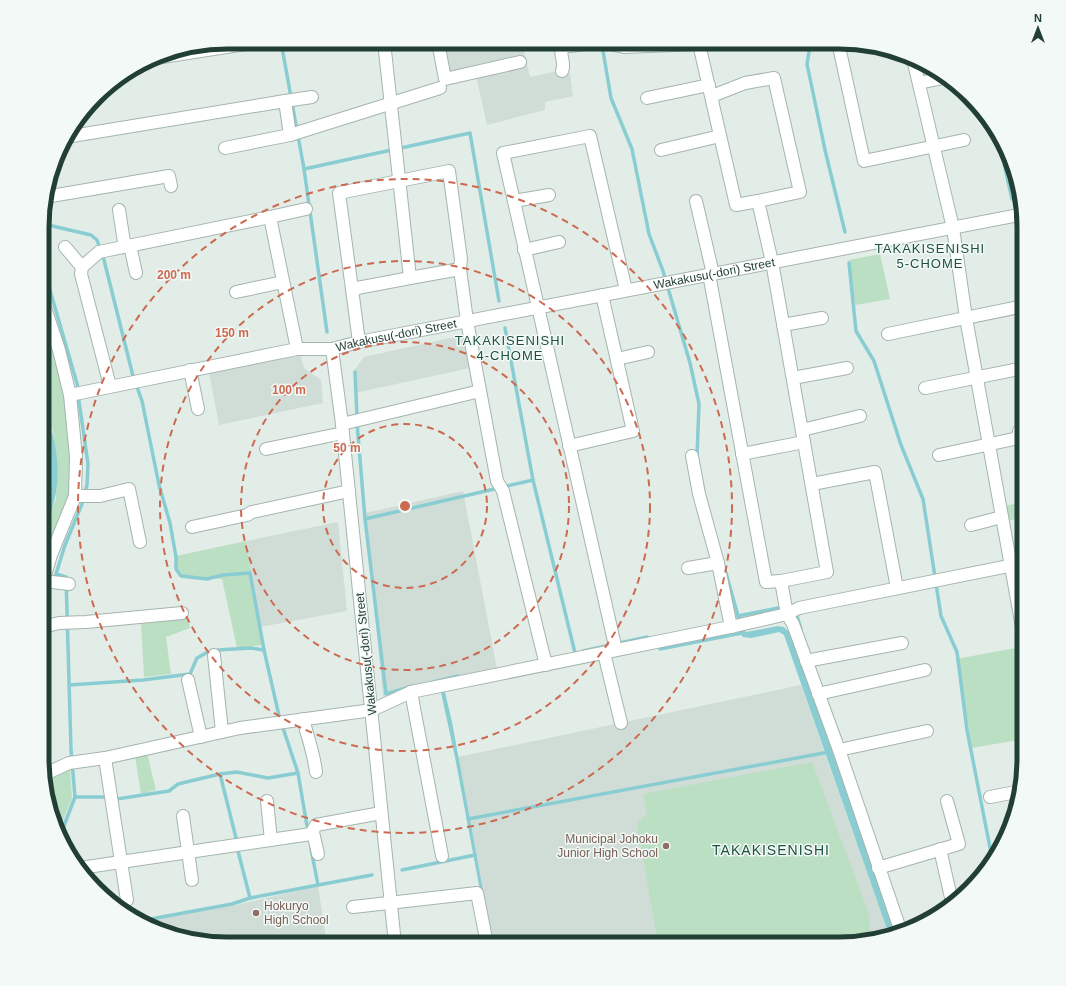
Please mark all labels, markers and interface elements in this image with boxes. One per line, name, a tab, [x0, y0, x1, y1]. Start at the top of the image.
north arrow	[1018, 8, 1058, 48]
text: N	[1034, 12, 1042, 24]
district label: TAKAKISENISHI 5-CHOME	[875, 241, 985, 271]
street label: Wakakusu(-dori) Street	[652, 255, 777, 292]
text: 200 m	[157, 268, 191, 282]
street label: Wakakusu(-dori) Street	[334, 316, 458, 355]
text: 150 m	[215, 326, 249, 340]
district label: TAKAKISENISHI 4-CHOME	[455, 333, 565, 363]
text: 100 m	[272, 383, 306, 397]
text: 50 m	[333, 441, 361, 455]
centre of rings	[398, 499, 412, 513]
street label: Wakakusu(-dori) Street	[353, 591, 379, 716]
place label: Municipal Johoku Junior High School	[557, 832, 658, 860]
marker: Municipal Johoku Junior High School	[661, 841, 671, 851]
district label: TAKAKISENISHI	[712, 842, 830, 858]
place label: Hokuryo High School	[264, 899, 329, 927]
marker: Hokuryo High School	[251, 908, 261, 918]

